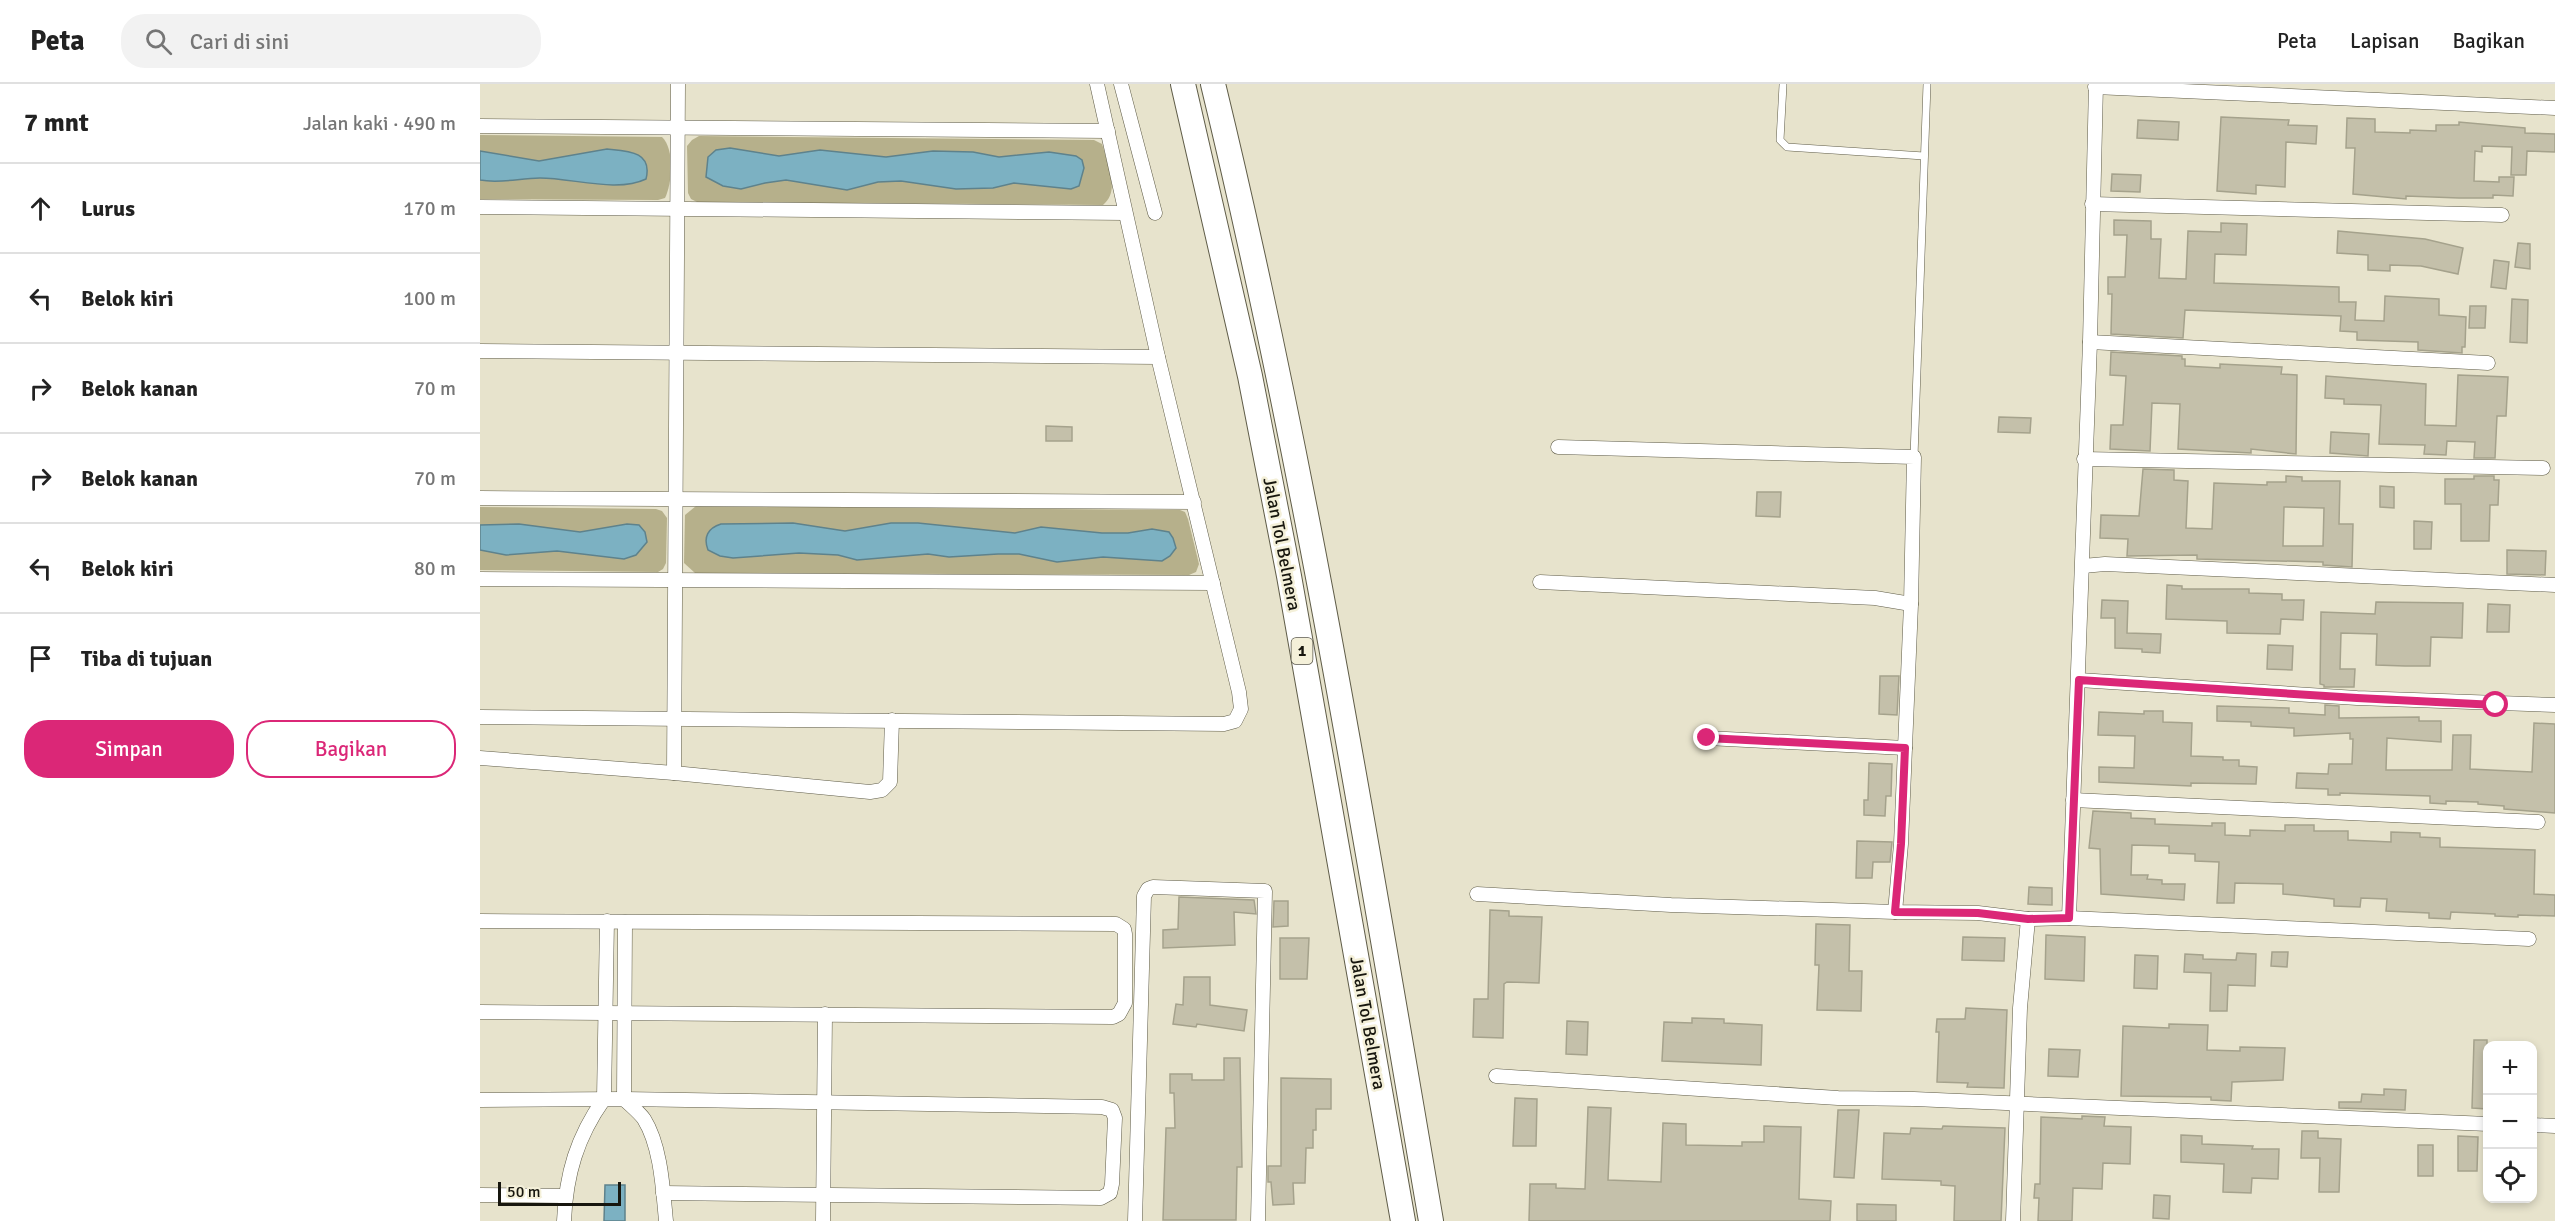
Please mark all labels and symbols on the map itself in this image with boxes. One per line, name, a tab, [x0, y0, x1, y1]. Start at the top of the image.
street label: Jalan Tol Belmera	[1258, 476, 1306, 612]
road number: 1	[1292, 638, 1312, 664]
route start	[2482, 691, 2508, 717]
route end	[1693, 724, 1719, 750]
street label: Jalan Tol Belmera	[1345, 955, 1391, 1091]
scale bar	[498, 1179, 621, 1206]

